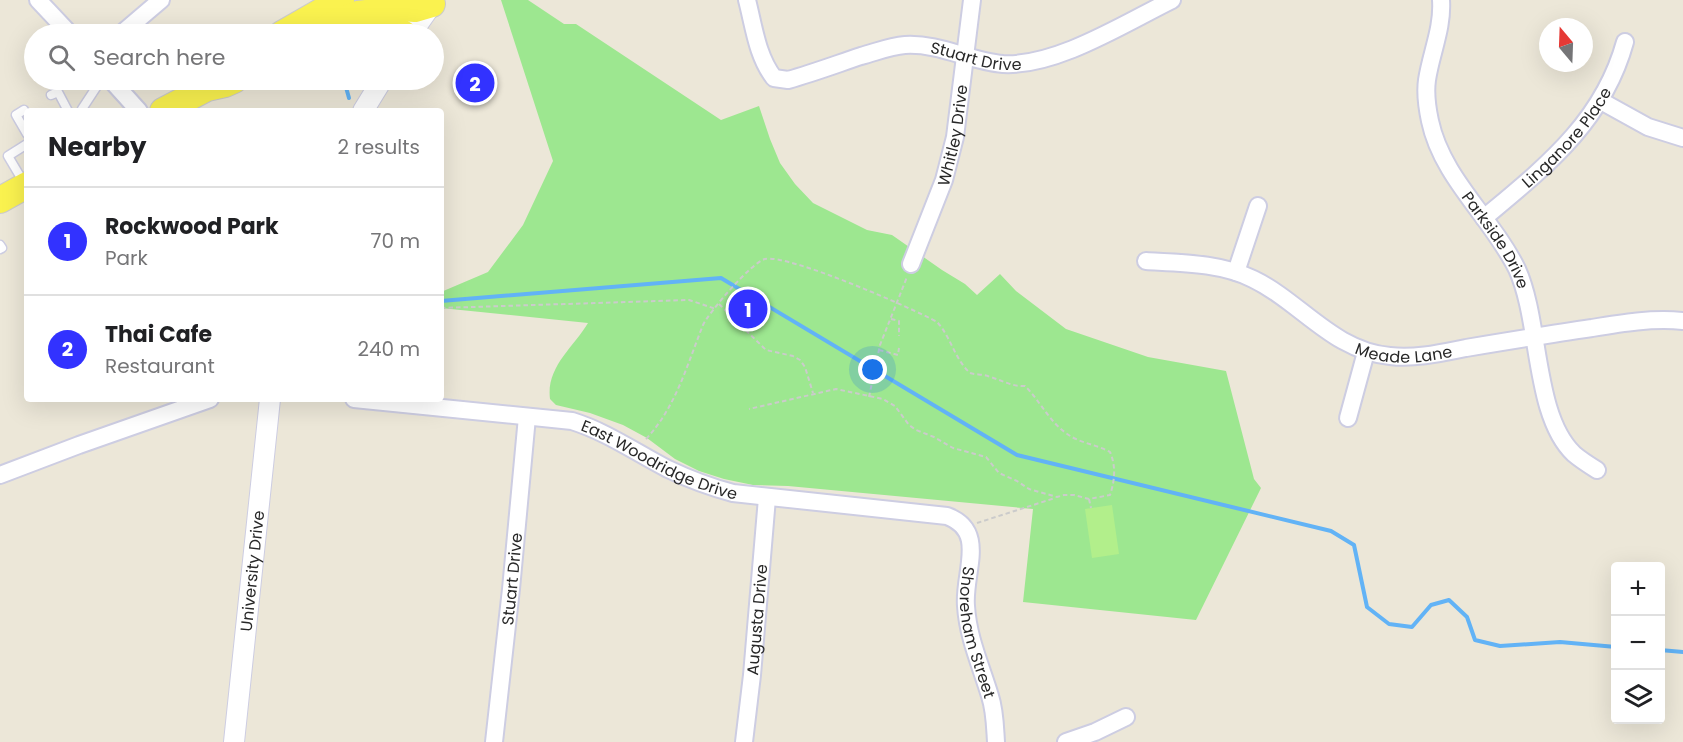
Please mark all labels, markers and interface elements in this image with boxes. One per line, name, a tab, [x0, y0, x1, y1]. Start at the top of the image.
north arrow	[1539, 18, 1593, 72]
search box	[24, 24, 444, 90]
street label: Stuart Drive	[929, 36, 1022, 76]
icon: search	[45, 41, 78, 74]
text: Search here	[93, 42, 226, 73]
pin: 2	[456, 60, 494, 106]
street label: Whitley Drive	[931, 83, 973, 188]
street label: Linganore Place	[1517, 83, 1617, 193]
text: Nearby	[48, 129, 146, 165]
text: 2 results	[337, 133, 420, 161]
street label: Parkside Drive	[1456, 187, 1535, 292]
text: Rockwood Park	[105, 211, 279, 242]
text: 1	[64, 227, 71, 255]
text: 70 m	[371, 227, 420, 255]
text: Park	[105, 244, 148, 272]
pin: 1	[728, 286, 768, 332]
text: Thai Cafe	[105, 319, 212, 350]
text: 2	[62, 335, 73, 363]
text: 240 m	[357, 335, 420, 363]
street label: Meade Lane	[1352, 337, 1454, 368]
text: Restaurant	[105, 352, 215, 380]
your location	[858, 355, 887, 384]
street label: East Woodridge Drive	[578, 414, 740, 505]
street label: University Drive	[234, 509, 270, 633]
street label: Stuart Drive	[496, 532, 528, 626]
map controls	[1611, 562, 1665, 724]
button: +	[1611, 562, 1665, 616]
street label: Augusta Drive	[741, 563, 773, 676]
street label: Shoreham Street	[954, 565, 1002, 701]
button: −	[1611, 616, 1665, 670]
button: layers	[1611, 670, 1665, 724]

